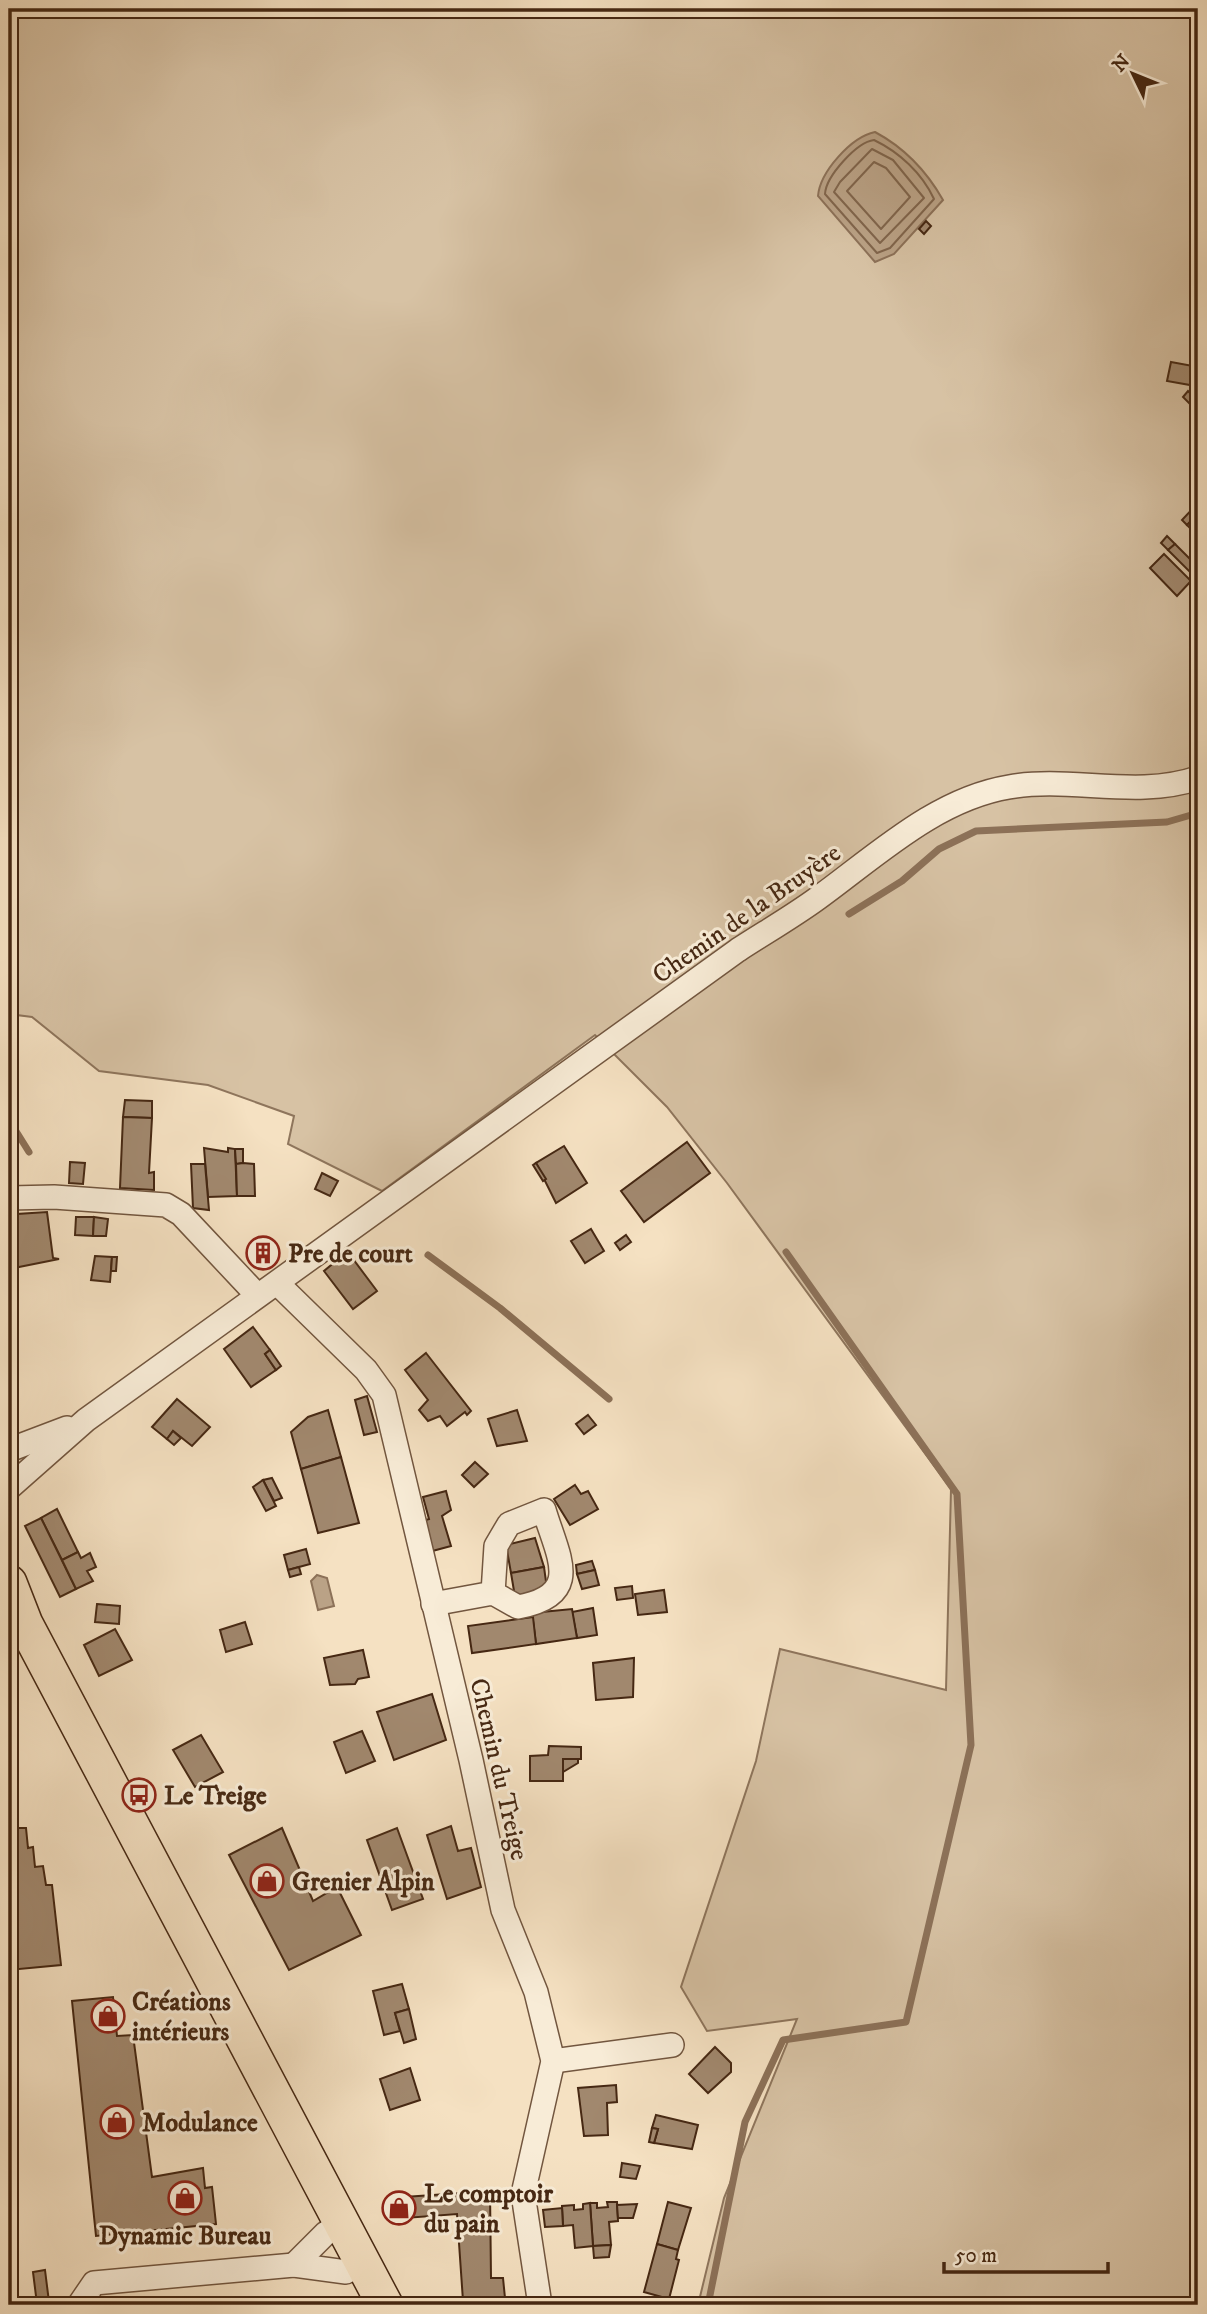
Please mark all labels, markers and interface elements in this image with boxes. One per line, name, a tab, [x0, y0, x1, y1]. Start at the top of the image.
north arrow	[1098, 38, 1168, 108]
text: N	[1108, 50, 1136, 77]
street label: Chemin de la Bruyère	[646, 837, 848, 992]
building icon: Pre de court	[244, 1234, 282, 1272]
place label: Pre de court	[288, 1238, 413, 1271]
street label: Chemin du Treige	[462, 1675, 536, 1864]
bus stop icon: Le Treige	[120, 1776, 158, 1814]
place label: Le Treige	[164, 1780, 267, 1813]
shop icon: Grenier Alpin	[248, 1862, 286, 1900]
place label: Grenier Alpin	[292, 1866, 435, 1899]
place label: Créations intérieurs	[132, 1986, 231, 2049]
shop icon: Créations intérieurs	[89, 1997, 127, 2035]
shop icon: Modulance	[98, 2103, 136, 2141]
place label: Modulance	[142, 2107, 258, 2140]
place label: Le comptoir du pain	[424, 2178, 553, 2241]
shop icon: Dynamic Bureau	[166, 2179, 204, 2217]
shop icon: Le comptoir du pain	[380, 2189, 418, 2227]
place label: Dynamic Bureau	[99, 2220, 272, 2253]
scale bar	[944, 2230, 1109, 2274]
text: 50 m	[955, 2243, 997, 2269]

